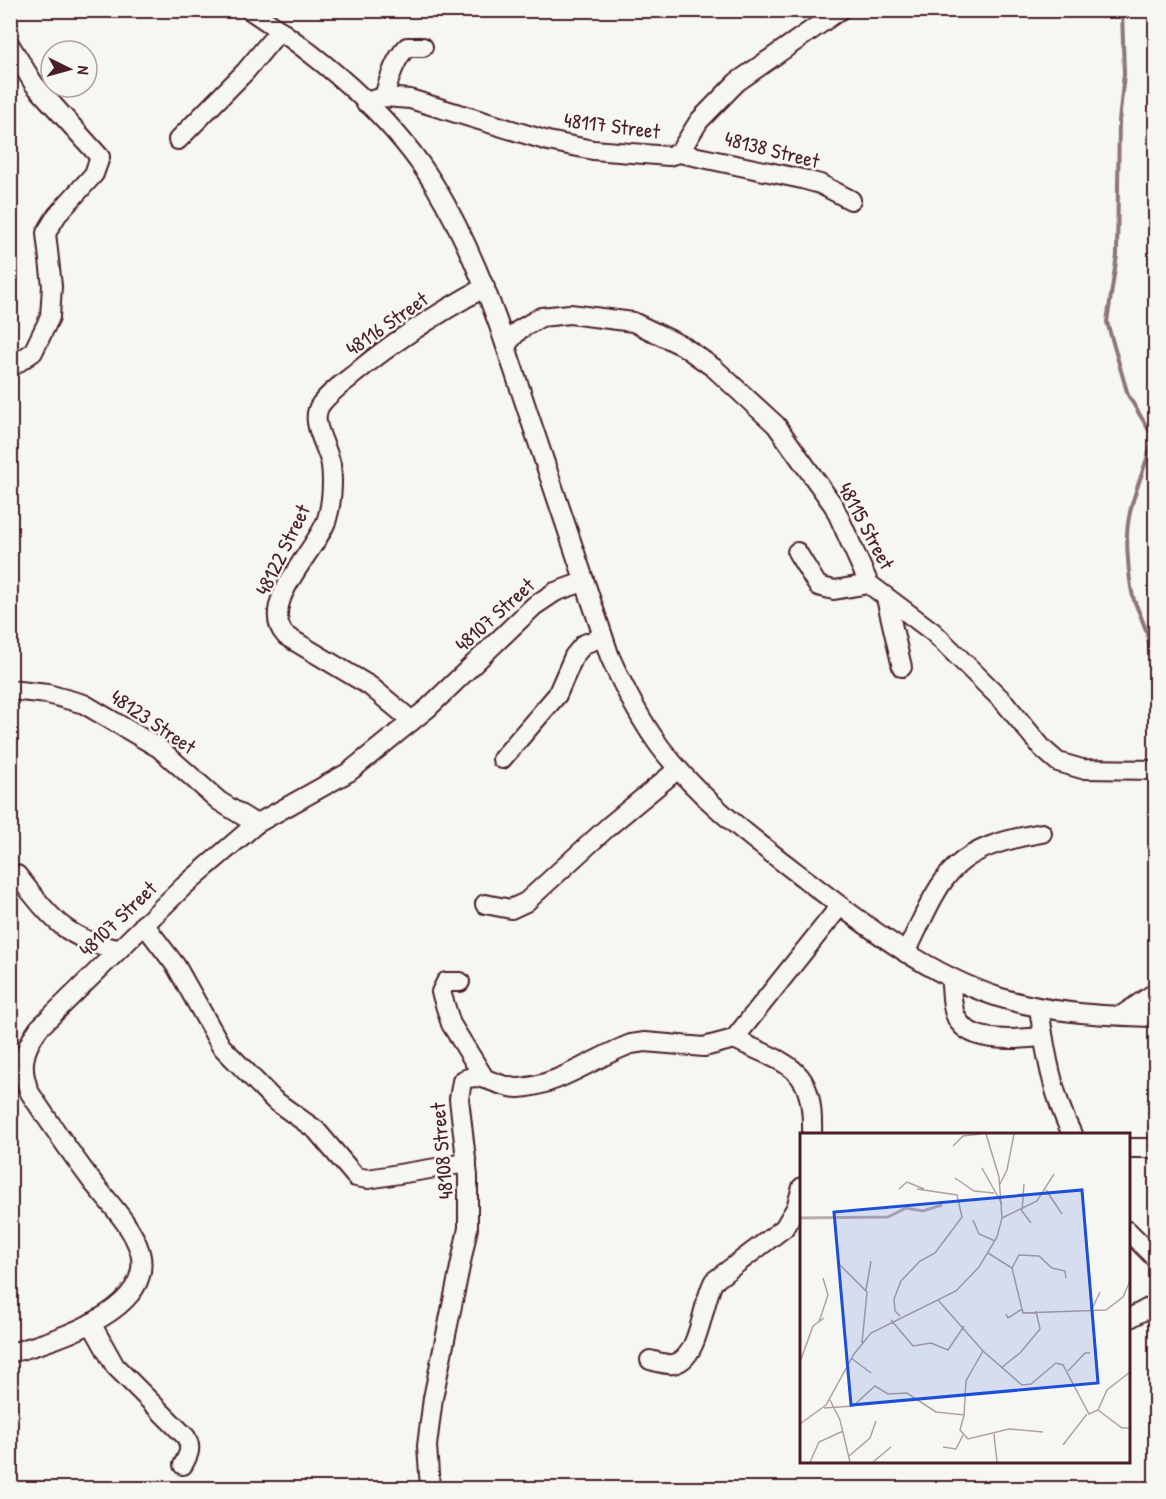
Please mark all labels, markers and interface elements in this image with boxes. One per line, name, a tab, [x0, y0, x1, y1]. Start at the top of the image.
north arrow	[39, 39, 99, 99]
text: N	[73, 65, 95, 76]
street label: 48117 Street	[562, 105, 662, 146]
street label: 48138 Street	[722, 124, 823, 175]
street label: 48116 Street	[340, 284, 434, 363]
street label: 48115 Street	[831, 477, 902, 575]
street label: 48122 Street	[248, 499, 317, 600]
street label: 48107 Street	[449, 571, 541, 658]
street label: 48123 Street	[105, 682, 202, 761]
street label: 48107 Street	[72, 874, 164, 963]
street label: 48108 Street	[423, 1101, 460, 1201]
inset map	[800, 1133, 1130, 1463]

